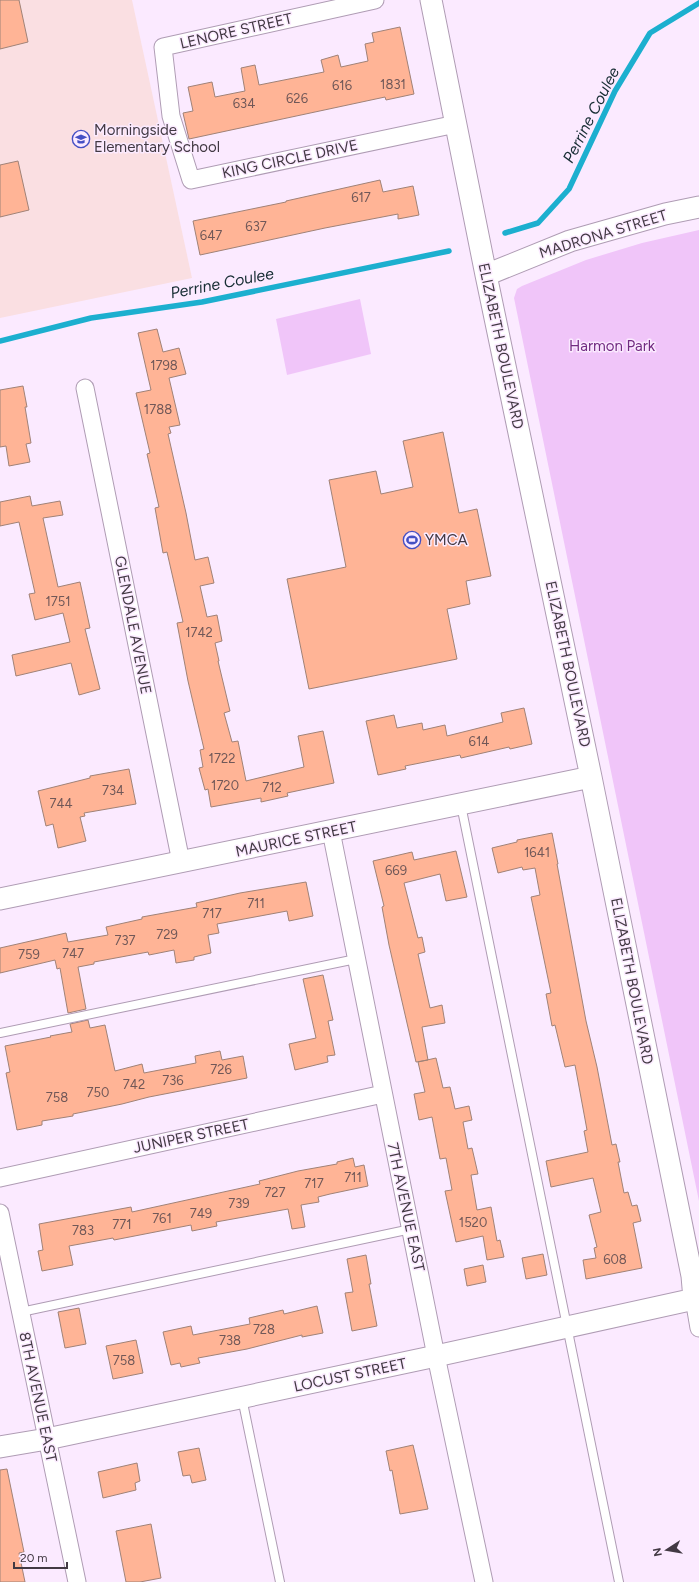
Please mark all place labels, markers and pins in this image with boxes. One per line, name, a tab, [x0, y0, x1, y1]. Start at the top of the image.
place label: Morningside Elementary School	[94, 121, 220, 156]
school or university icon: Morningside Elementary School	[71, 129, 91, 149]
sports icon: YMCA	[402, 530, 422, 550]
place label: YMCA	[425, 531, 468, 549]

